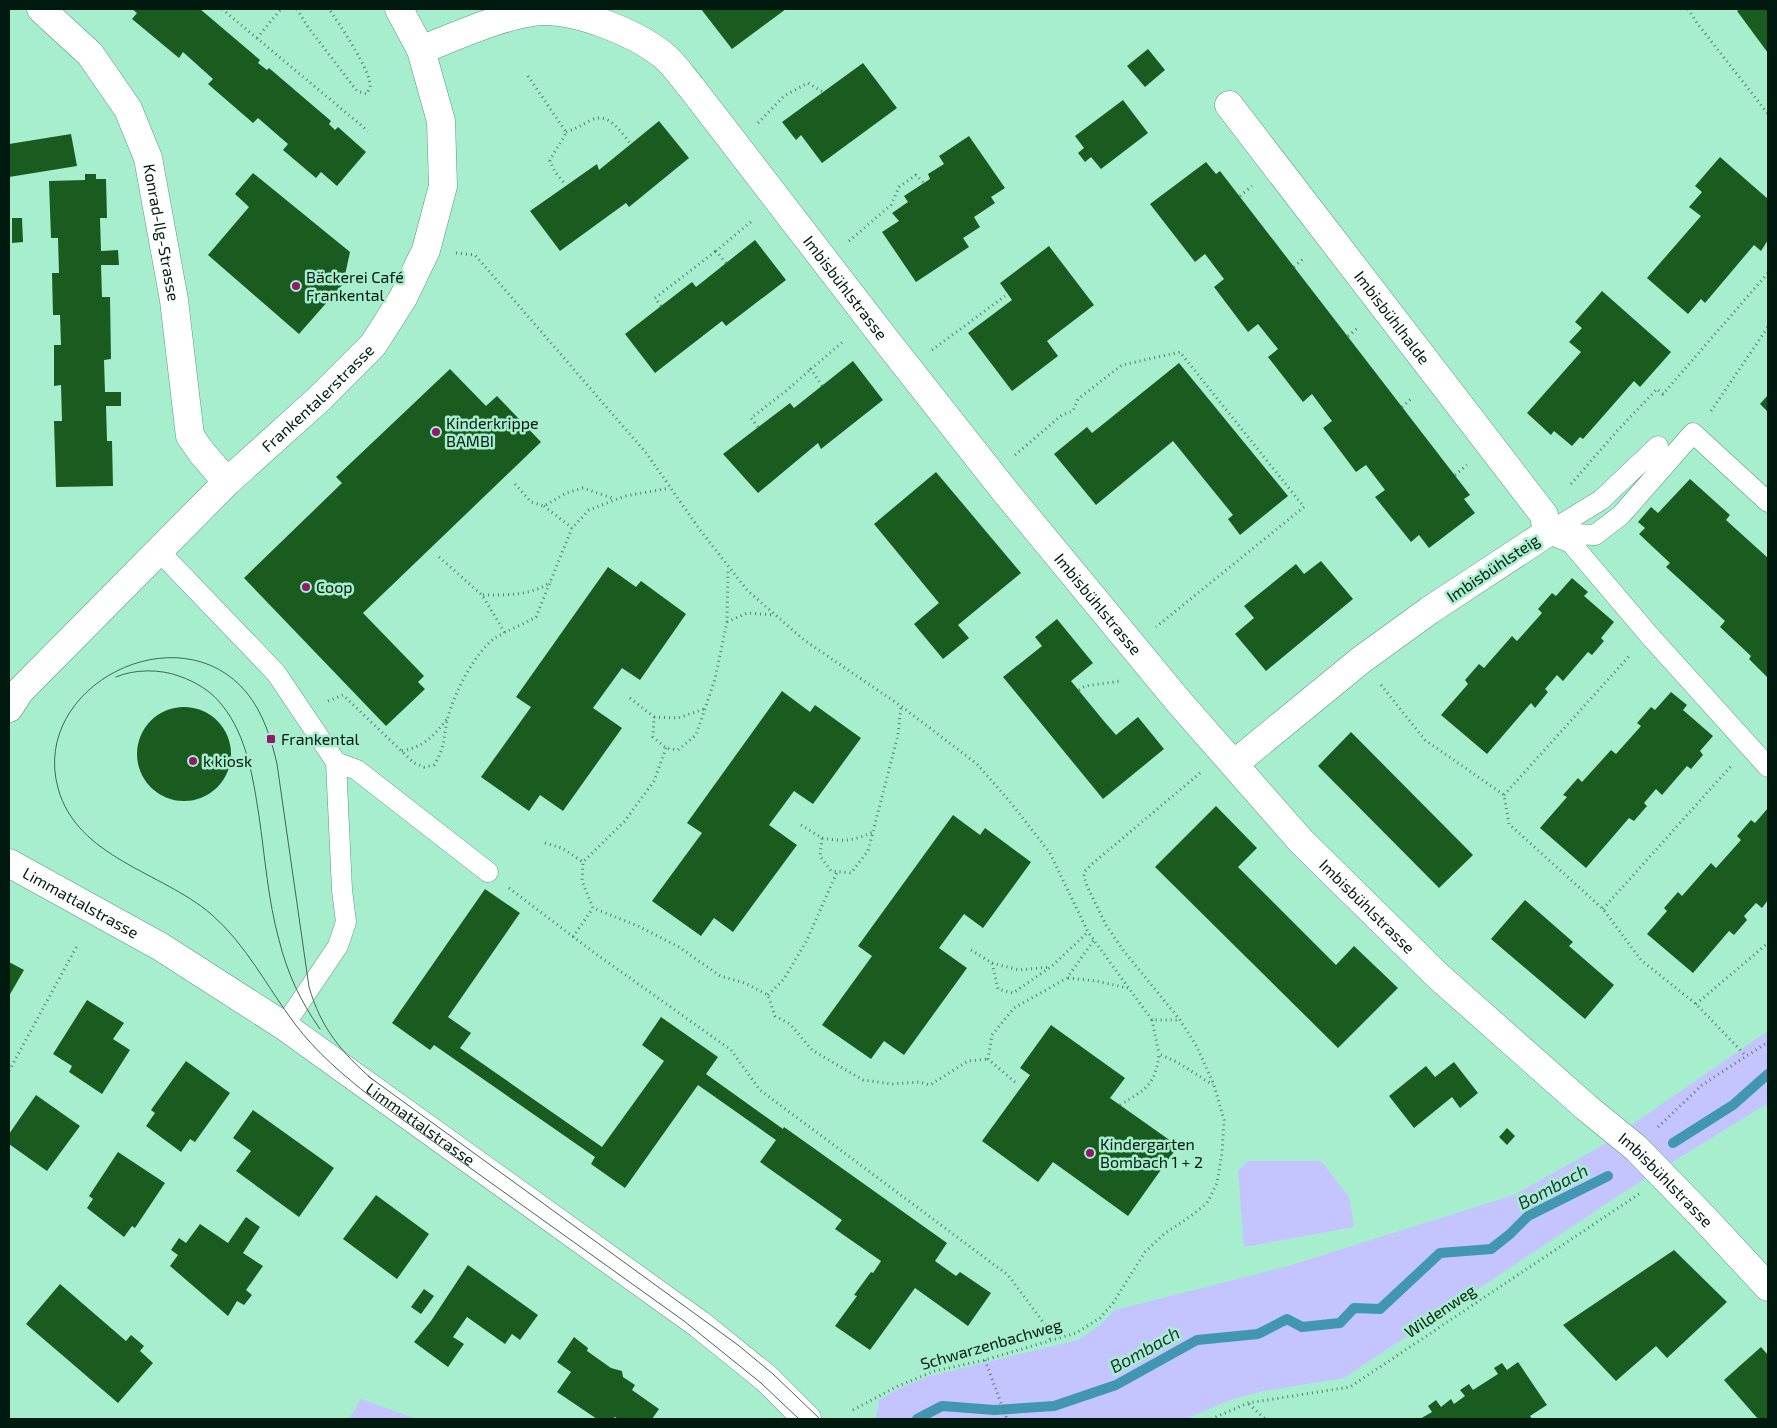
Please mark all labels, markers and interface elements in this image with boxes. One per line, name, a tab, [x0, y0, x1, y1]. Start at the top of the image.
street label: Konrad-Ilg-Strasse	[140, 162, 184, 303]
street label: Imbisbühlstrasse	[800, 232, 892, 343]
place label: Bäckerei Café Frankental	[306, 267, 404, 304]
street label: Imbisbühlhalde	[1351, 267, 1434, 368]
marker: Bäckerei Café Frankental	[290, 280, 302, 292]
street label: Frankentalerstrasse	[257, 340, 377, 455]
place label: Kinderkrippe BAMBI	[446, 413, 539, 450]
marker: Kinderkrippe BAMBI	[430, 426, 442, 438]
street label: Imbisbühlsteig	[1443, 530, 1543, 606]
street label: Imbisbühlstrasse	[1051, 549, 1146, 658]
place label: Coop	[316, 577, 353, 596]
marker: Coop	[300, 581, 312, 593]
place label: Frankental	[281, 729, 360, 748]
marker: Frankental	[265, 733, 277, 745]
place label: k kiosk	[203, 751, 252, 770]
marker: k kiosk	[187, 755, 199, 767]
street label: Imbisbühlstrasse	[1316, 855, 1419, 957]
street label: Limmattalstrasse	[20, 863, 142, 942]
street label: Limmattalstrasse	[363, 1078, 479, 1169]
street label: Imbisbühlstrasse	[1615, 1128, 1717, 1231]
place label: Kindergarten Bombach 1 + 2	[1100, 1134, 1203, 1171]
marker: Kindergarten Bombach 1 + 2	[1084, 1147, 1096, 1159]
water label: Bombach	[1513, 1158, 1592, 1214]
street label: Wildenweg	[1401, 1280, 1479, 1341]
street label: Schwarzenbachweg	[918, 1314, 1064, 1373]
water label: Bombach	[1106, 1321, 1183, 1377]

